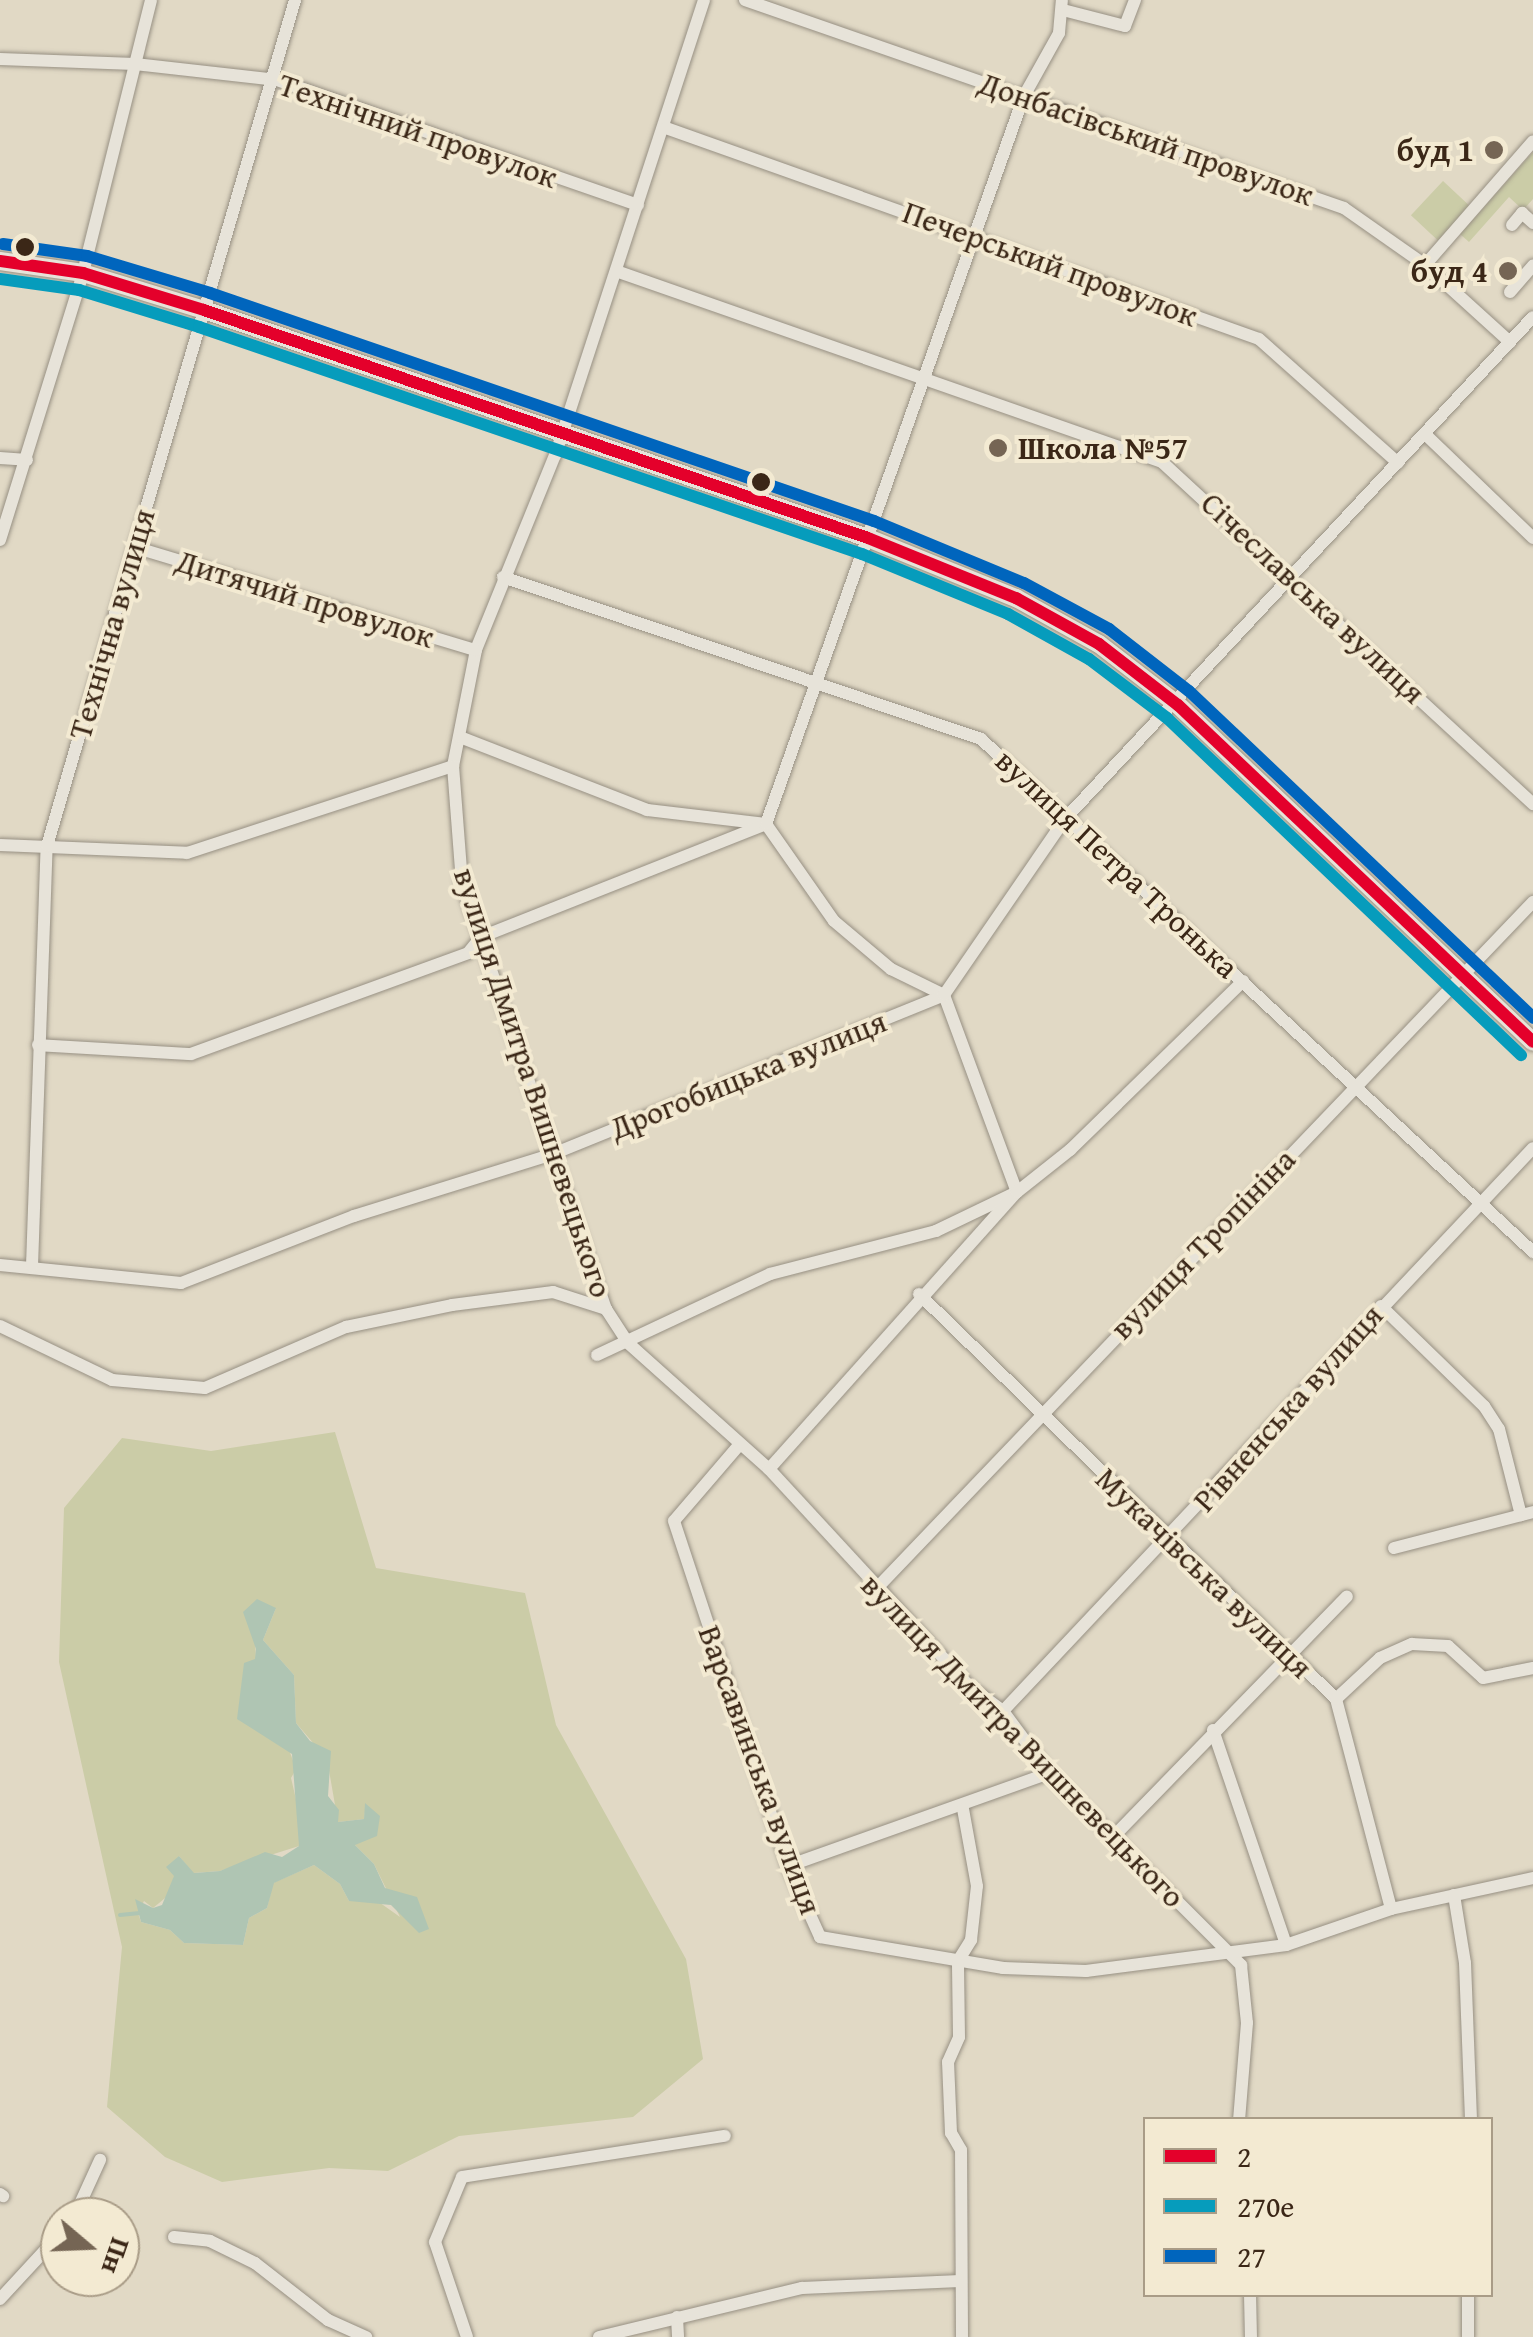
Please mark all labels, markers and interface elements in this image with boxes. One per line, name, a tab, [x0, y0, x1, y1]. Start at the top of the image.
street label: Донбасівський провулок	[974, 64, 1318, 214]
street label: Технічний провулок	[274, 65, 562, 197]
place label: буд 1	[1396, 131, 1474, 169]
marker: буд 1	[1483, 139, 1505, 161]
street label: Печерський провулок	[898, 193, 1202, 335]
unlabelled marker	[15, 237, 35, 257]
place label: буд 4	[1410, 252, 1488, 290]
marker: буд 4	[1497, 260, 1519, 282]
place label: Школа №57	[1018, 429, 1188, 467]
marker: Школа №57	[987, 437, 1009, 459]
unlabelled marker	[751, 472, 771, 492]
street label: Січеславська вулиця	[1193, 484, 1433, 712]
street label: Технічна вулиця	[61, 504, 163, 744]
street label: Дитячий провулок	[171, 542, 439, 656]
street label: вулиця Петра Тронька	[988, 742, 1246, 986]
street label: вулиця Дмитра Вишневецького	[445, 863, 621, 1303]
street label: Дрогобицька вулиця	[604, 1002, 892, 1148]
street label: вулиця Тропініна	[1102, 1141, 1304, 1347]
street label: Рівненська вулиця	[1185, 1297, 1391, 1519]
street label: Мукачівська вулиця	[1088, 1460, 1320, 1686]
street label: вулиця Дмитра Вишневецького	[853, 1566, 1193, 1916]
street label: Варсавинська вулиця	[690, 1620, 830, 1920]
legend	[1143, 2117, 1493, 2297]
text: 2	[1237, 2134, 1251, 2178]
text: 270е	[1237, 2184, 1294, 2228]
north arrow	[40, 2197, 140, 2297]
text: Пн	[92, 2233, 142, 2280]
text: 27	[1237, 2234, 1266, 2278]

